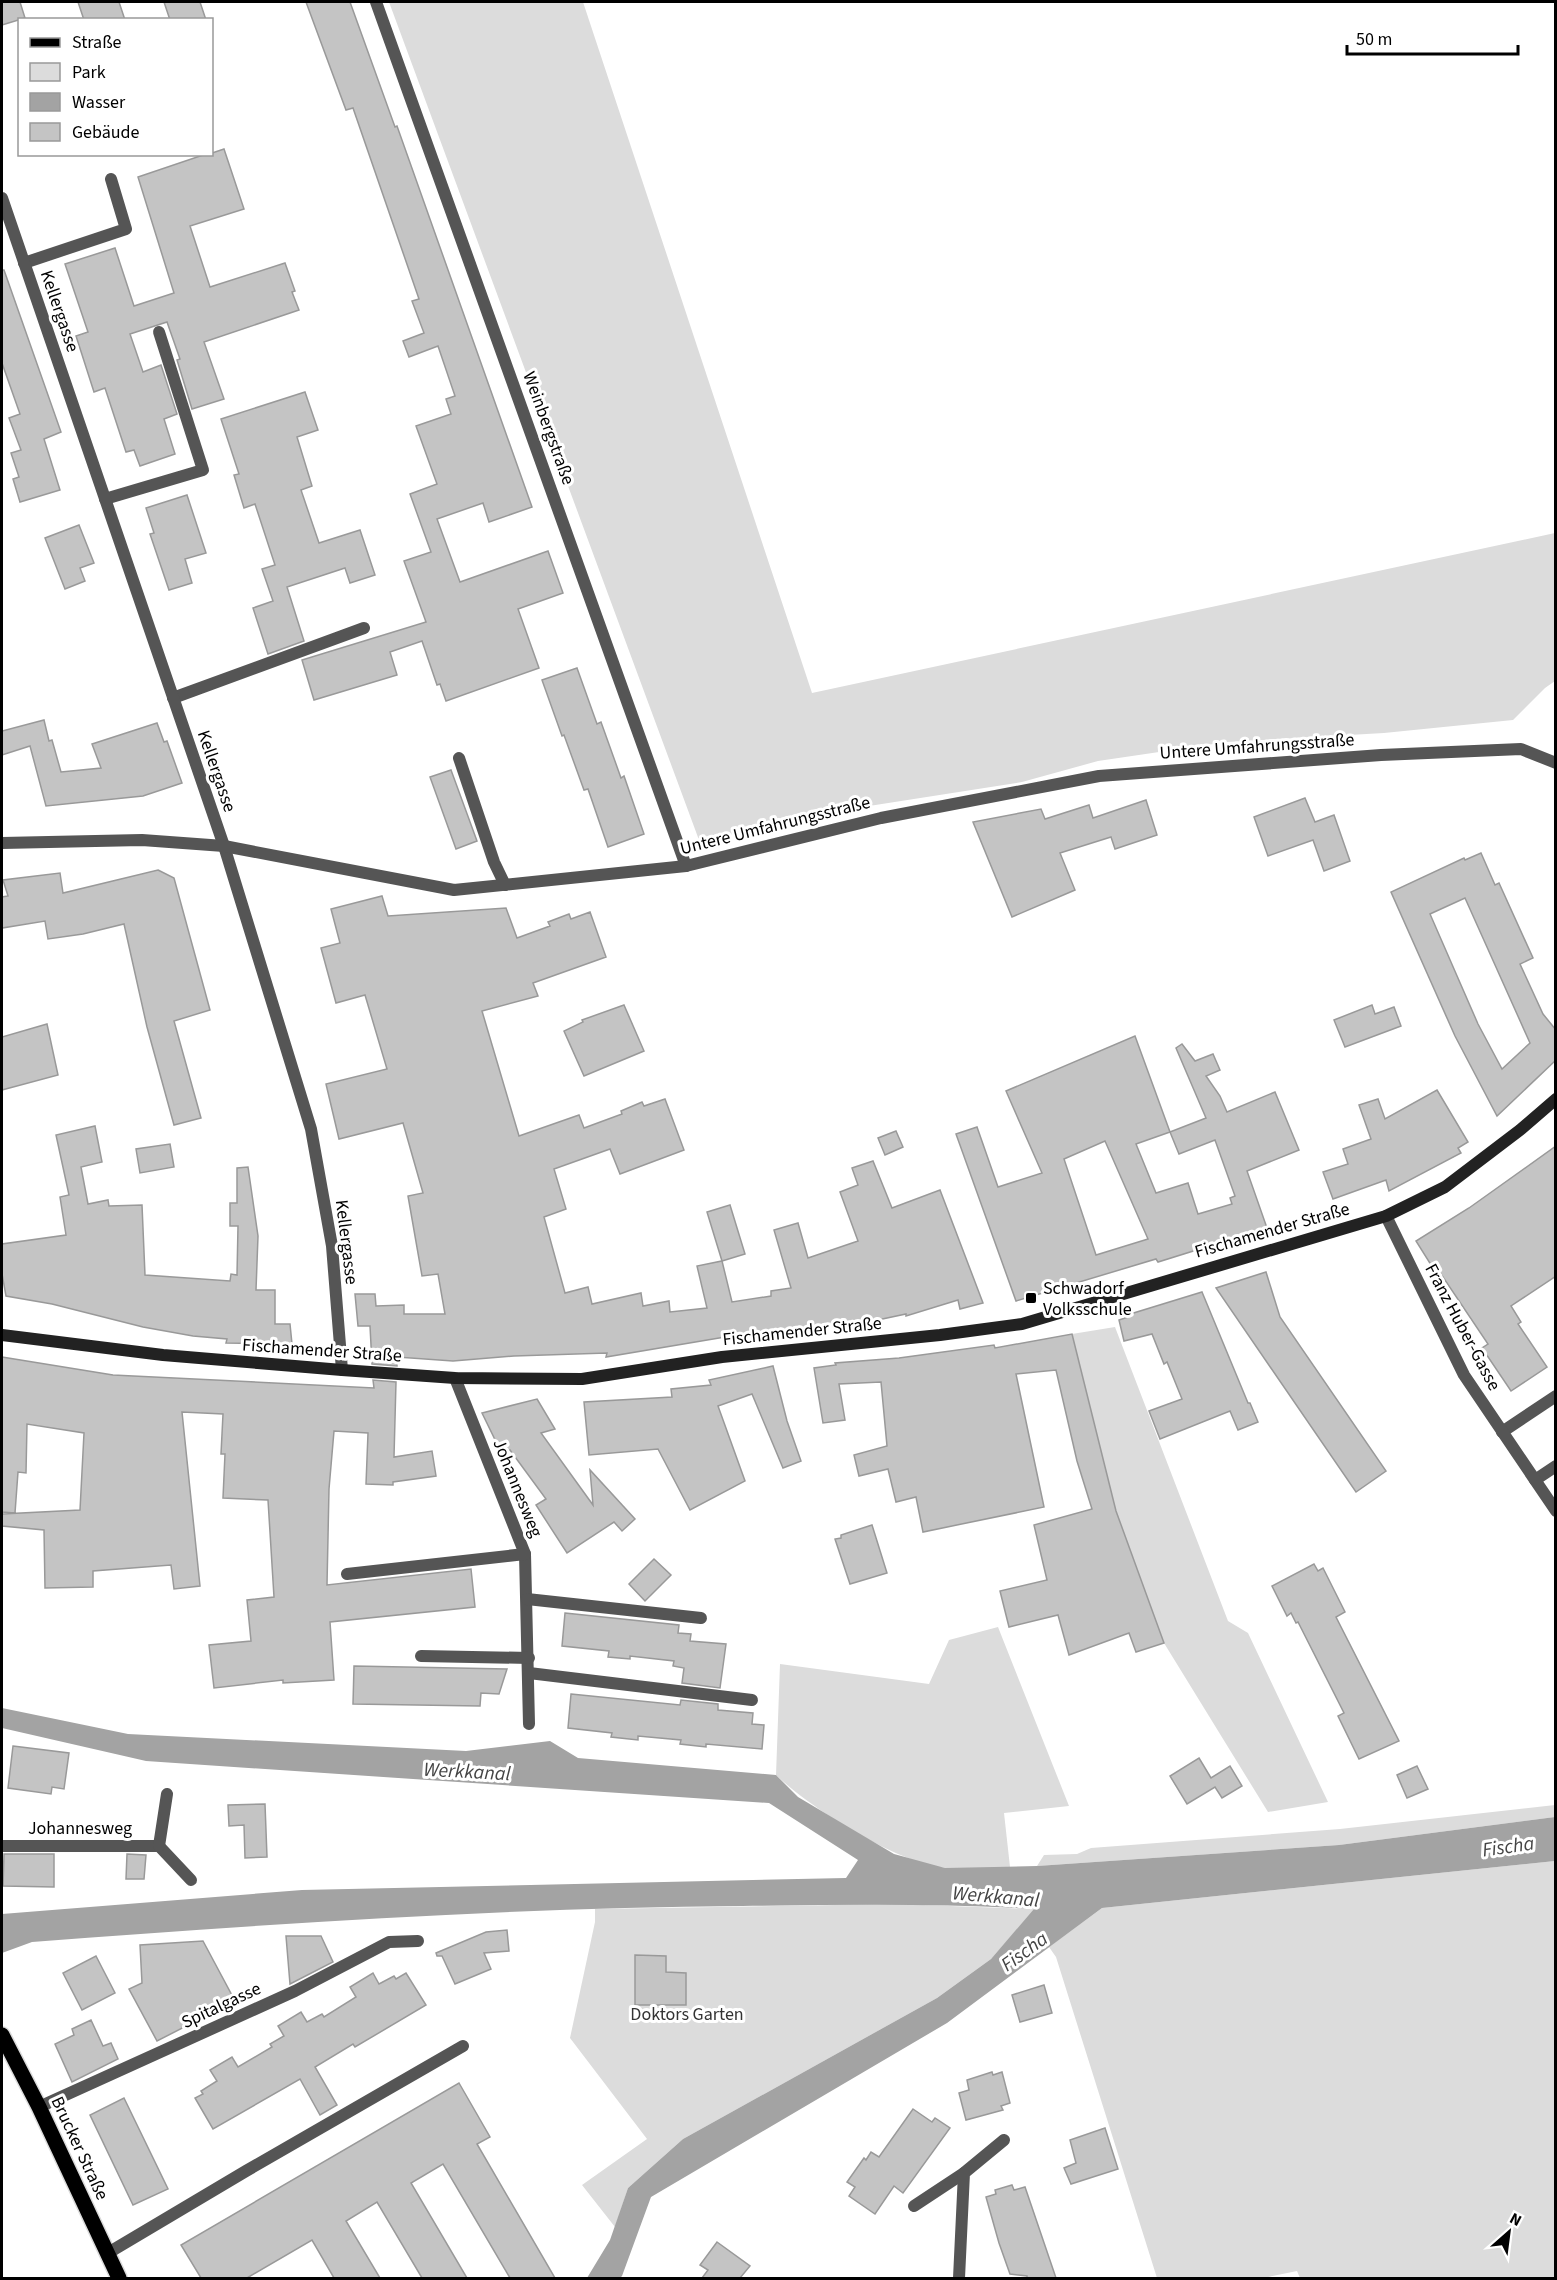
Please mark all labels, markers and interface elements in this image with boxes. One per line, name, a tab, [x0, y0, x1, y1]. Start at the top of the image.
legend	[18, 18, 213, 156]
scale bar	[1347, 18, 1518, 56]
text: 50 m	[1356, 27, 1392, 52]
text: Straße	[72, 30, 122, 55]
text: Park	[72, 60, 106, 85]
text: Wasser	[72, 90, 126, 115]
text: Gebäude	[72, 120, 140, 145]
street label: Kellergasse	[34, 267, 85, 356]
street label: Weinbergstraße	[516, 368, 581, 488]
street label: Kellergasse	[191, 727, 242, 816]
street label: Untere Umfahrungsstraße	[1159, 727, 1355, 766]
street label: Untere Umfahrungsstraße	[677, 790, 873, 861]
street label: Fischamender Straße	[1192, 1196, 1352, 1265]
street label: Kellergasse	[329, 1198, 364, 1286]
street label: Franz Huber-Gasse	[1419, 1259, 1507, 1395]
place label: Schwadorf Volksschule	[1043, 1276, 1132, 1322]
marker: Schwadorf Volksschule	[1024, 1291, 1038, 1305]
street label: Fischamender Straße	[721, 1311, 883, 1352]
street label: Fischamender Straße	[241, 1332, 403, 1369]
street label: Johannesweg	[486, 1435, 549, 1541]
water label: Werkkanal	[423, 1756, 511, 1788]
street label: Johannesweg	[28, 1816, 132, 1841]
water label: Fischa	[1480, 1829, 1536, 1864]
water label: Werkkanal	[951, 1879, 1041, 1915]
water label: Fischa	[995, 1925, 1054, 1978]
street label: Spitalgasse	[177, 1976, 265, 2035]
park label: Doktors Garten	[630, 2002, 744, 2027]
street label: Brucker Straße	[45, 2092, 114, 2204]
north arrow	[1479, 2202, 1539, 2262]
text: N	[1506, 2207, 1525, 2232]

